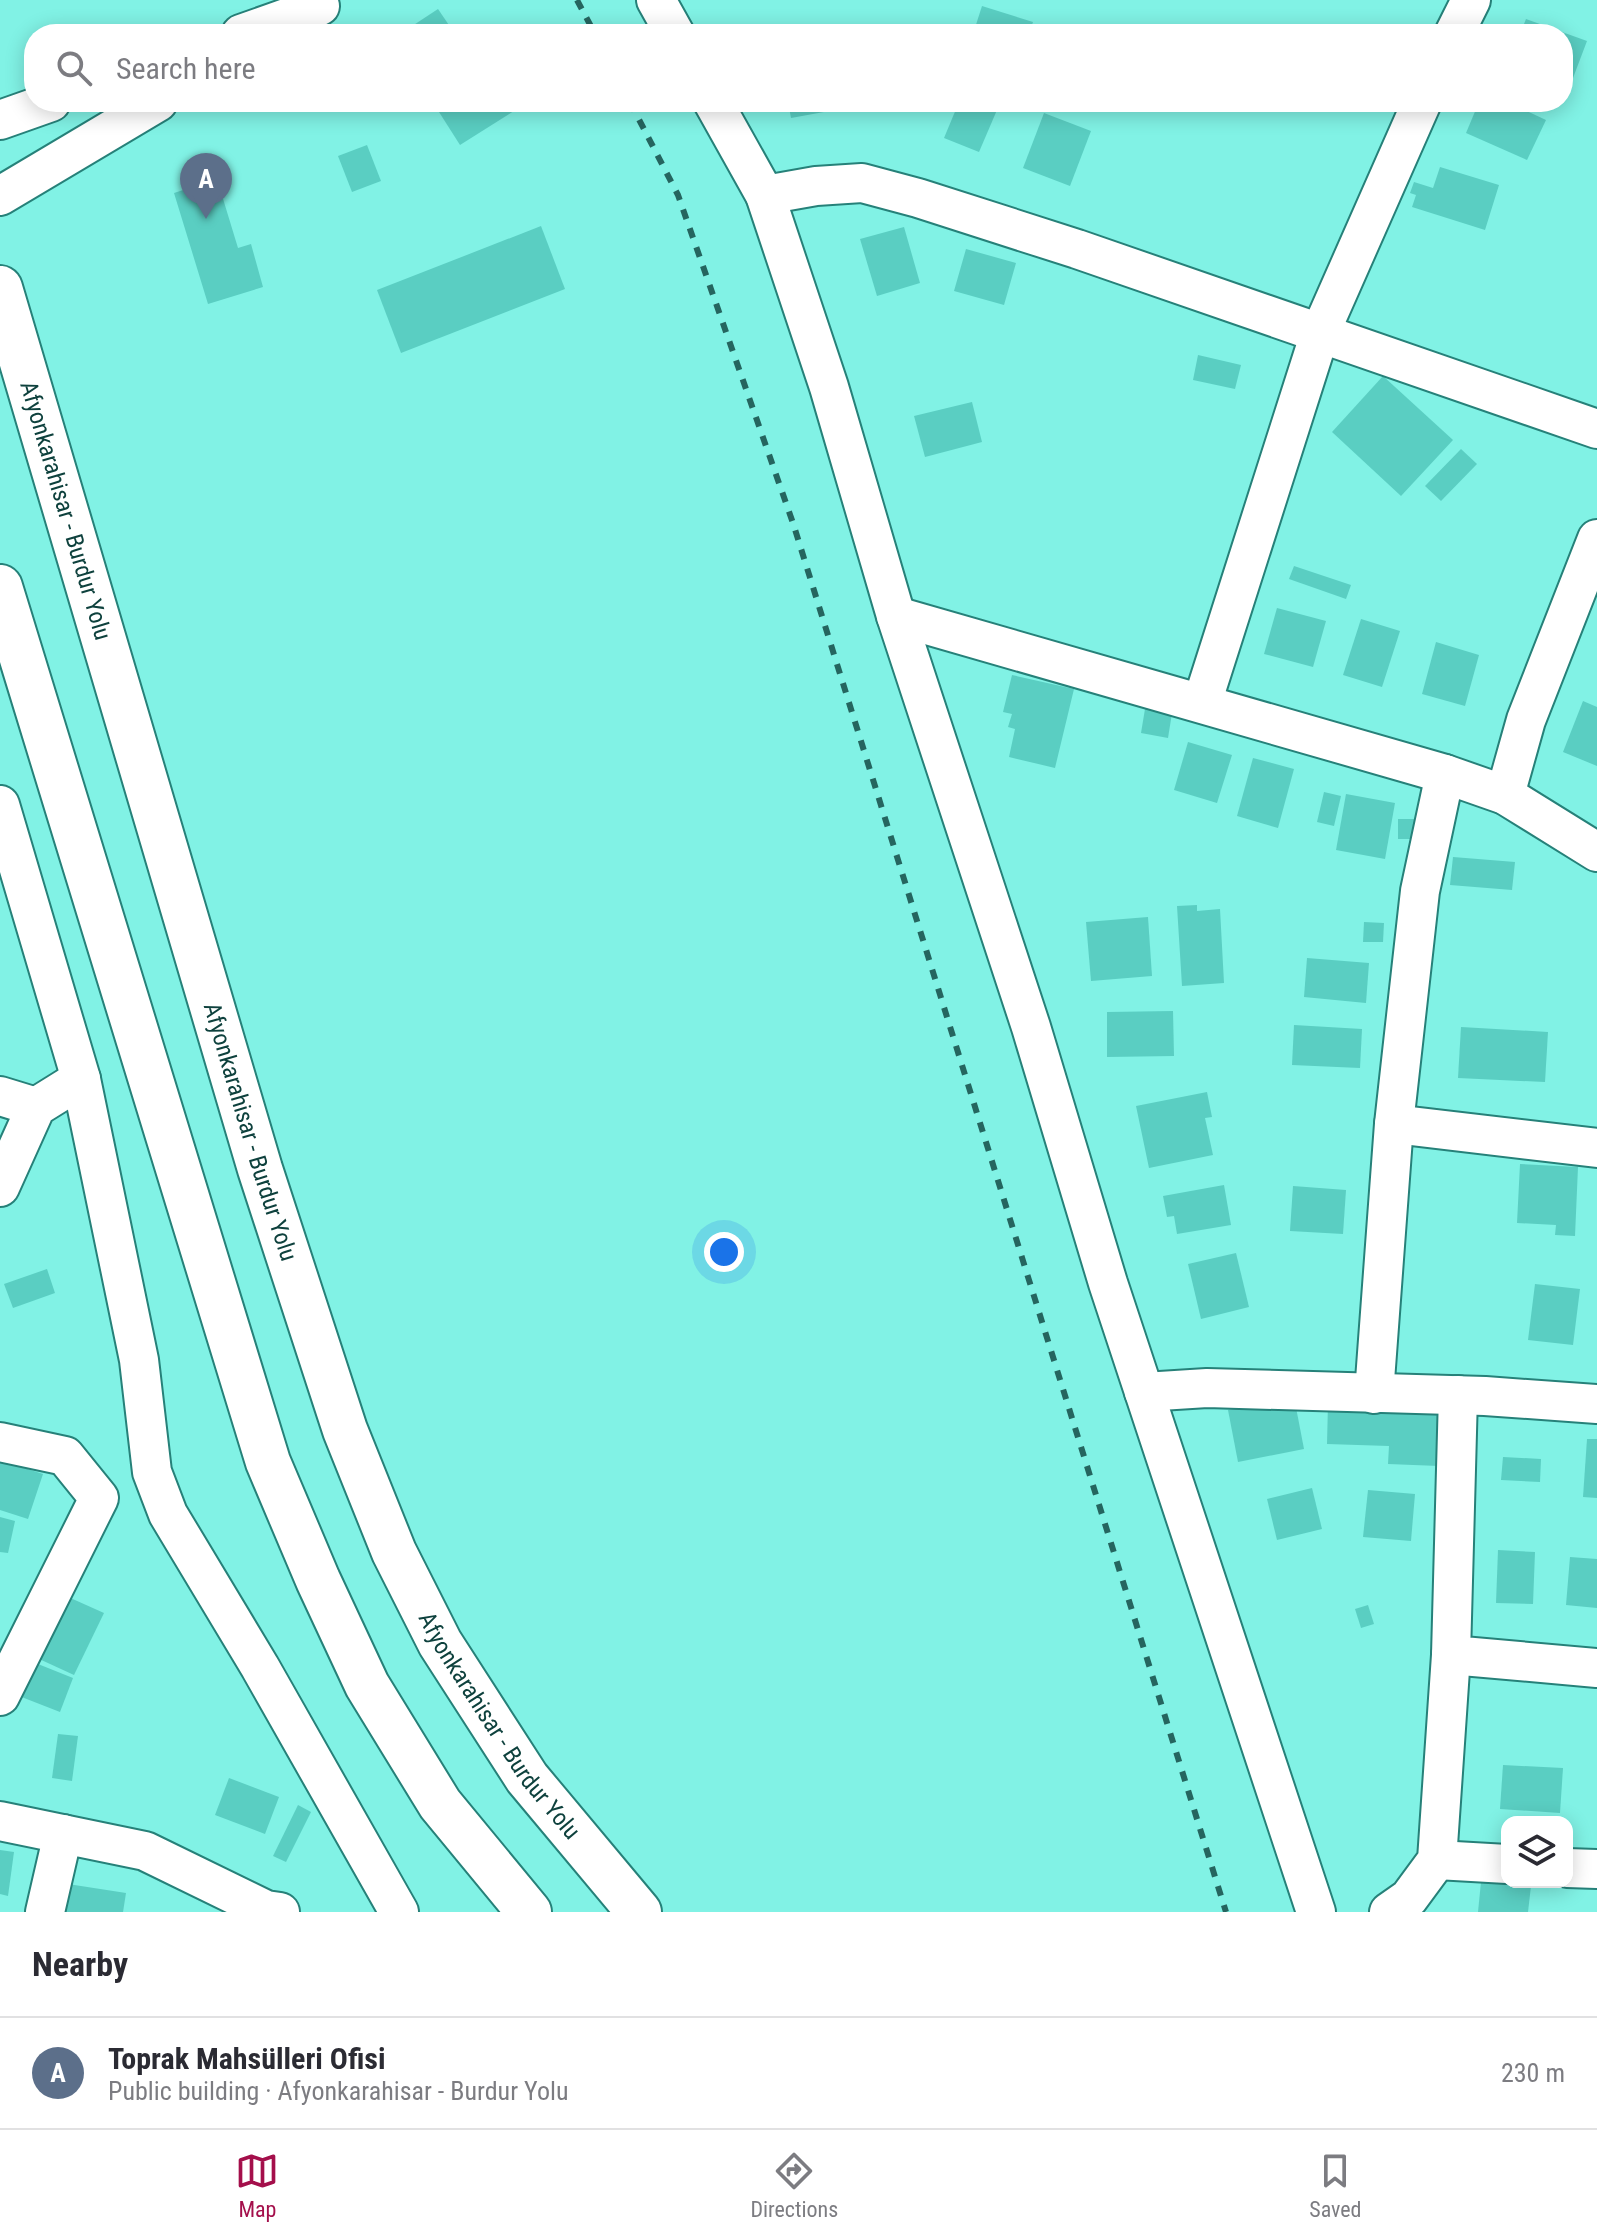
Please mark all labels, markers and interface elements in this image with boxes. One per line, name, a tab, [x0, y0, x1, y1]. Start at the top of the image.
search box	[24, 24, 1573, 112]
icon: search	[52, 46, 96, 90]
text: Search here	[116, 51, 256, 86]
pin: A	[180, 153, 232, 219]
street label: Afyonkarahisar - Burdur Yolu	[14, 378, 117, 643]
street label: Afyonkarahisar - Burdur Yolu	[198, 999, 303, 1264]
your location	[704, 1232, 744, 1272]
street label: Afyonkarahisar - Burdur Yolu	[413, 1607, 586, 1845]
map controls	[1501, 1816, 1573, 1888]
button: layers	[1501, 1816, 1573, 1888]
text: Nearby	[32, 1944, 128, 1984]
text: Toprak Mahsülleri Ofisi	[108, 2041, 385, 2076]
text: A	[50, 2058, 66, 2088]
text: 230 m	[1501, 2058, 1565, 2088]
text: Public building · Afyonkarahisar - Burdur Yolu	[108, 2076, 568, 2106]
tab: Map	[235, 2149, 279, 2222]
tab: Directions	[750, 2149, 838, 2222]
tab: Saved	[1309, 2149, 1362, 2222]

